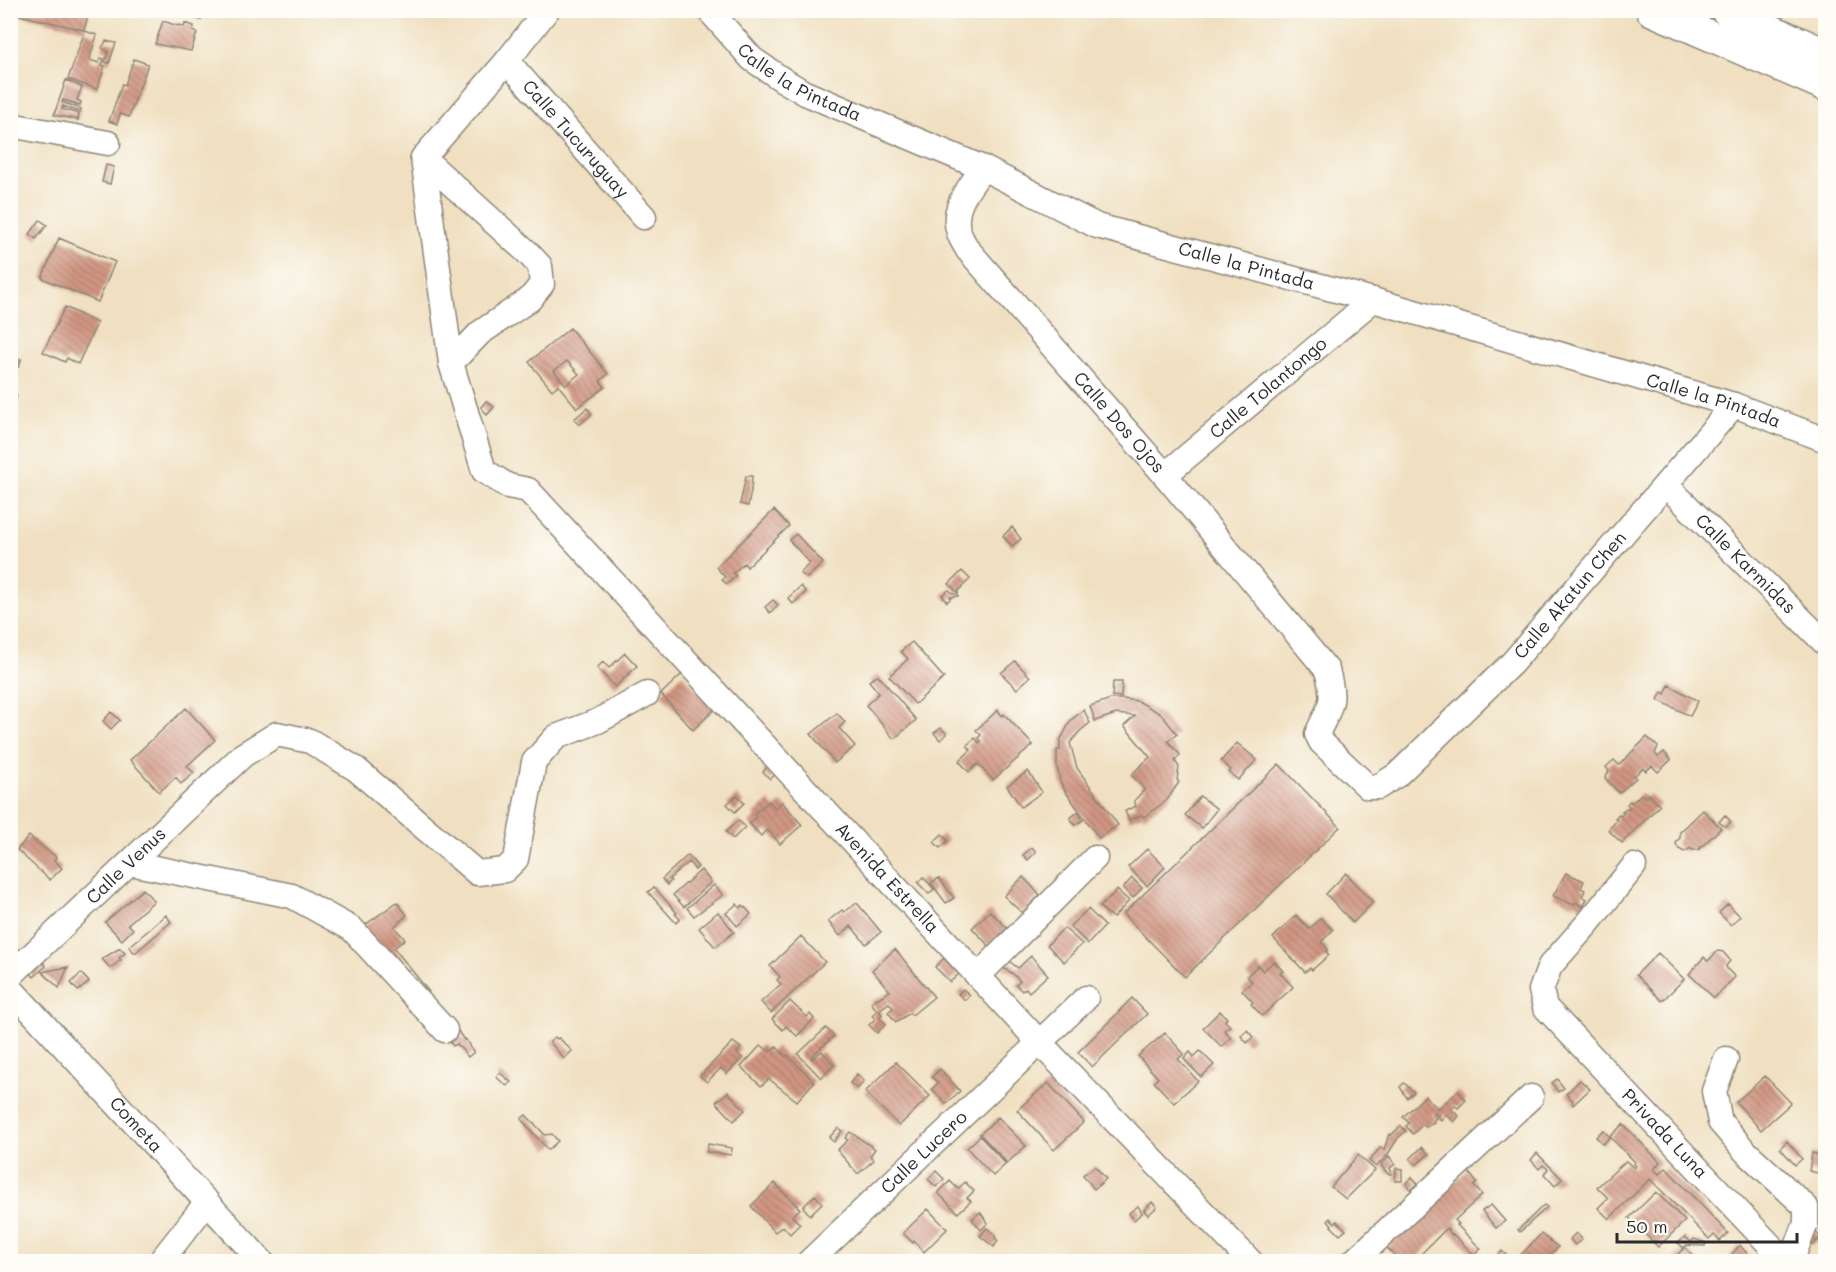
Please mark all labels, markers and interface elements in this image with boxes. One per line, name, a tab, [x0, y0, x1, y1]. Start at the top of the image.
street label: Calle la Pintada	[732, 38, 865, 126]
street label: Calle Tucuruguay	[518, 74, 635, 203]
street label: Calle la Pintada	[1176, 235, 1317, 295]
street label: Calle Tolantongo	[1204, 331, 1332, 444]
street label: Calle Dos Ojos	[1069, 366, 1171, 478]
street label: Calle la Pintada	[1644, 367, 1784, 433]
street label: Calle Karmidas	[1691, 508, 1802, 618]
street label: Calle Akatun Chen	[1508, 526, 1631, 663]
street label: Avenida Estrella	[830, 817, 945, 938]
street label: Calle Venus	[80, 822, 170, 909]
street label: Privada Luna	[1617, 1083, 1714, 1183]
street label: Cometa	[105, 1091, 169, 1157]
street label: Calle Lucero	[875, 1104, 972, 1199]
scale bar	[1617, 1206, 1797, 1244]
text: 50 m	[1626, 1214, 1668, 1238]

